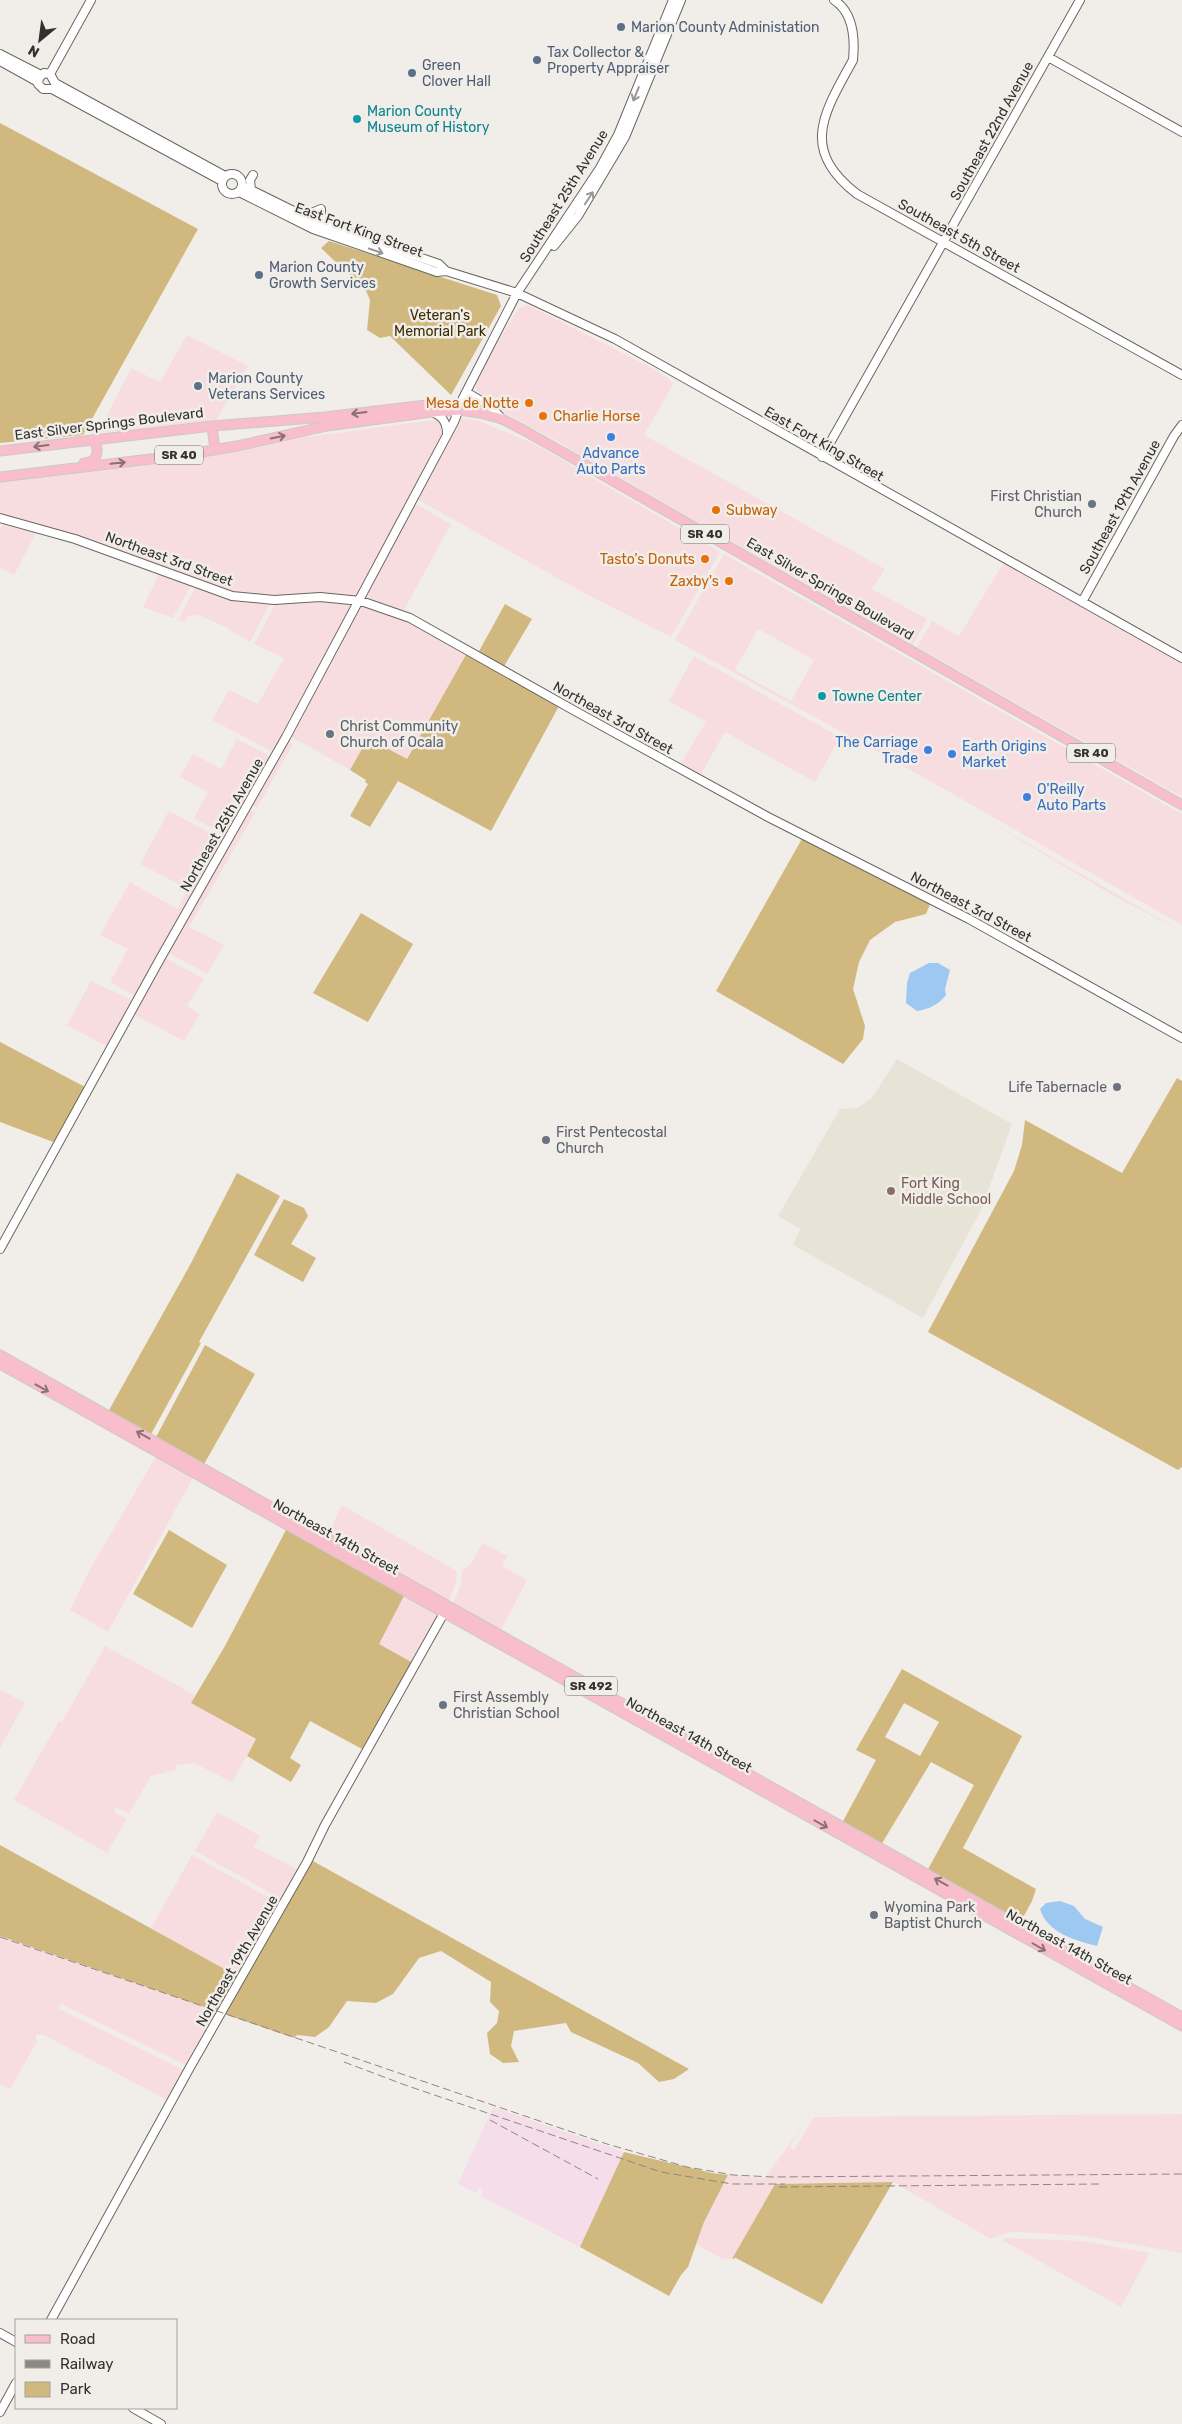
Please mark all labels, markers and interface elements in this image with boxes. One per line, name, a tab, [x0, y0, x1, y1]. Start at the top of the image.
north arrow	[15, 15, 65, 65]
place label: Marion County Administation	[631, 19, 820, 36]
marker: Marion County Administation	[615, 21, 627, 33]
text: N	[25, 41, 42, 61]
place label: Tax Collector & Property Appraiser	[547, 44, 670, 77]
marker: Tax Collector & Property Appraiser	[531, 54, 543, 66]
place label: Green Clover Hall	[422, 57, 491, 90]
street label: Southeast 22nd Avenue	[947, 58, 1037, 203]
marker: Green Clover Hall	[406, 67, 418, 79]
one-way arrow	[630, 86, 640, 101]
place label: Marion County Museum of History	[367, 103, 490, 136]
marker: Marion County Museum of History	[351, 113, 363, 125]
street label: Southeast 25th Avenue	[516, 126, 612, 266]
one-way arrow	[584, 192, 594, 206]
street label: Southeast 5th Street	[895, 195, 1023, 277]
street label: East Fort King Street	[293, 199, 426, 261]
one-way arrow	[368, 247, 384, 257]
place label: Marion County Growth Services	[269, 259, 376, 292]
marker: Marion County Growth Services	[253, 269, 265, 281]
park label: Veteran's Memorial Park	[394, 307, 487, 340]
place label: Marion County Veterans Services	[208, 370, 325, 403]
marker: Marion County Veterans Services	[192, 380, 204, 392]
place label: Mesa de Notte	[426, 395, 519, 412]
marker: Mesa de Notte	[523, 397, 535, 409]
street label: East Fort King Street	[761, 403, 887, 485]
street label: East Silver Springs Boulevard	[14, 404, 204, 444]
one-way arrow	[351, 408, 367, 418]
place label: Charlie Horse	[553, 408, 640, 425]
marker: Charlie Horse	[537, 410, 549, 422]
marker: Advance Auto Parts	[605, 431, 617, 443]
one-way arrow	[270, 432, 286, 441]
street label: Southeast 19th Avenue	[1076, 437, 1164, 577]
one-way arrow	[34, 441, 50, 451]
place label: Advance Auto Parts	[576, 445, 646, 478]
road number: SR 40	[155, 446, 203, 464]
one-way arrow	[110, 458, 126, 468]
place label: First Christian Church	[990, 488, 1082, 521]
marker: First Christian Church	[1086, 498, 1098, 510]
place label: Subway	[726, 502, 778, 519]
marker: Subway	[710, 504, 722, 516]
road number: SR 40	[681, 524, 729, 544]
street label: Northeast 3rd Street	[103, 528, 236, 590]
street label: East Silver Springs Boulevard	[743, 534, 917, 644]
place label: Tasto's Donuts	[600, 551, 695, 568]
marker: Tasto's Donuts	[699, 553, 711, 565]
place label: Zaxby's	[670, 573, 719, 590]
marker: Zaxby's	[723, 575, 735, 587]
street label: Northeast 3rd Street	[550, 678, 676, 758]
place label: Towne Center	[832, 688, 922, 705]
marker: Towne Center	[816, 690, 828, 702]
place label: Christ Community Church of Ocala	[340, 718, 459, 751]
marker: Christ Community Church of Ocala	[324, 728, 336, 740]
place label: The Carriage Trade	[835, 734, 918, 767]
place label: Earth Origins Market	[962, 738, 1047, 771]
marker: The Carriage Trade	[922, 744, 934, 756]
road number: SR 40	[1067, 744, 1115, 762]
marker: Earth Origins Market	[946, 748, 958, 760]
street label: Northeast 25th Avenue	[177, 755, 267, 895]
place label: O'Reilly Auto Parts	[1037, 781, 1106, 814]
marker: O'Reilly Auto Parts	[1021, 791, 1033, 803]
street label: Northeast 3rd Street	[908, 868, 1035, 946]
place label: Life Tabernacle	[1008, 1079, 1107, 1096]
marker: Life Tabernacle	[1111, 1081, 1123, 1093]
place label: First Pentecostal Church	[556, 1124, 667, 1157]
marker: First Pentecostal Church	[540, 1134, 552, 1146]
place label: Fort King Middle School	[901, 1175, 991, 1208]
marker: Fort King Middle School	[885, 1185, 897, 1197]
one-way arrow	[35, 1383, 50, 1393]
one-way arrow	[135, 1430, 150, 1440]
street label: Northeast 14th Street	[270, 1495, 402, 1579]
road number: SR 492	[565, 1676, 617, 1695]
place label: First Assembly Christian School	[453, 1689, 560, 1722]
street label: Northeast 14th Street	[623, 1693, 755, 1777]
marker: First Assembly Christian School	[437, 1699, 449, 1711]
one-way arrow	[814, 1820, 828, 1830]
one-way arrow	[934, 1877, 949, 1886]
street label: Northeast 19th Avenue	[192, 1892, 282, 2030]
place label: Wyomina Park Baptist Church	[884, 1899, 982, 1932]
street label: Northeast 14th Street	[1003, 1905, 1135, 1989]
marker: Wyomina Park Baptist Church	[868, 1909, 880, 1921]
one-way arrow	[1032, 1942, 1046, 1952]
legend	[15, 2319, 178, 2409]
text: Road	[60, 2330, 96, 2348]
text: Railway	[60, 2355, 114, 2373]
text: Park	[60, 2380, 91, 2398]

